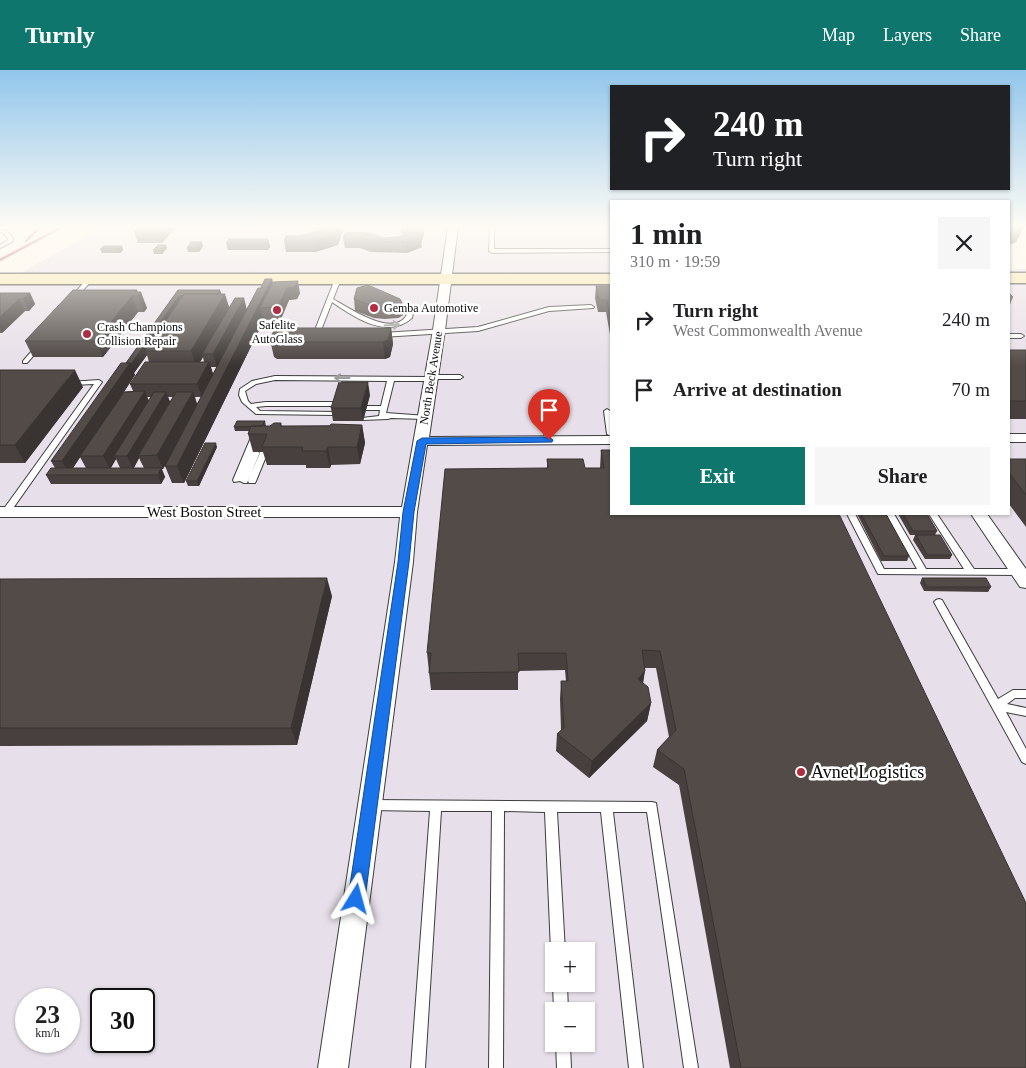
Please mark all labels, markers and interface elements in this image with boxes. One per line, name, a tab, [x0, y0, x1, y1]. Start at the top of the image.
text: Turnly	[25, 22, 95, 48]
text: Map	[822, 25, 855, 45]
text: Layers	[883, 25, 932, 45]
text: Share	[960, 25, 1001, 45]
icon: right	[630, 105, 695, 170]
text: 240 m	[713, 105, 803, 144]
text: Turn right	[713, 146, 802, 171]
text: 1 min	[630, 217, 703, 250]
button: close	[938, 217, 990, 269]
text: 310 m · 19:59	[630, 253, 720, 270]
text: Turn right	[673, 300, 758, 321]
place label: Gemba Automotive	[384, 301, 478, 315]
marker: Gemba Automotive	[368, 302, 380, 314]
marker: Safelite AutoGlass	[271, 304, 283, 316]
icon: right	[630, 306, 658, 334]
text: 240 m	[942, 309, 990, 330]
place label: Safelite AutoGlass	[252, 318, 303, 346]
place label: Crash Champions Collision Repair	[97, 320, 183, 348]
one-way arrow	[384, 321, 400, 330]
text: West Commonwealth Avenue	[673, 322, 863, 339]
marker: Crash Champions Collision Repair	[81, 328, 93, 340]
street label: North Beck Avenue	[417, 330, 445, 426]
one-way arrow	[335, 373, 351, 383]
icon: arrive	[630, 376, 658, 404]
text: Arrive at destination	[673, 379, 842, 400]
text: 70 m	[951, 379, 990, 400]
pin	[528, 389, 570, 440]
icon: arrive	[535, 396, 563, 424]
button: Exit	[630, 447, 805, 505]
button: Share	[815, 447, 990, 505]
street label: West Boston Street	[147, 504, 262, 520]
place label: Avnet Logistics	[811, 762, 924, 782]
marker: Avnet Logistics	[795, 766, 807, 778]
position arrow	[329, 872, 381, 924]
map controls	[545, 942, 595, 1052]
button: +	[545, 942, 595, 992]
speed limit sign: 30	[90, 988, 155, 1053]
text: 23	[35, 1001, 60, 1028]
button: −	[545, 1002, 595, 1052]
text: km/h	[35, 1026, 60, 1040]

